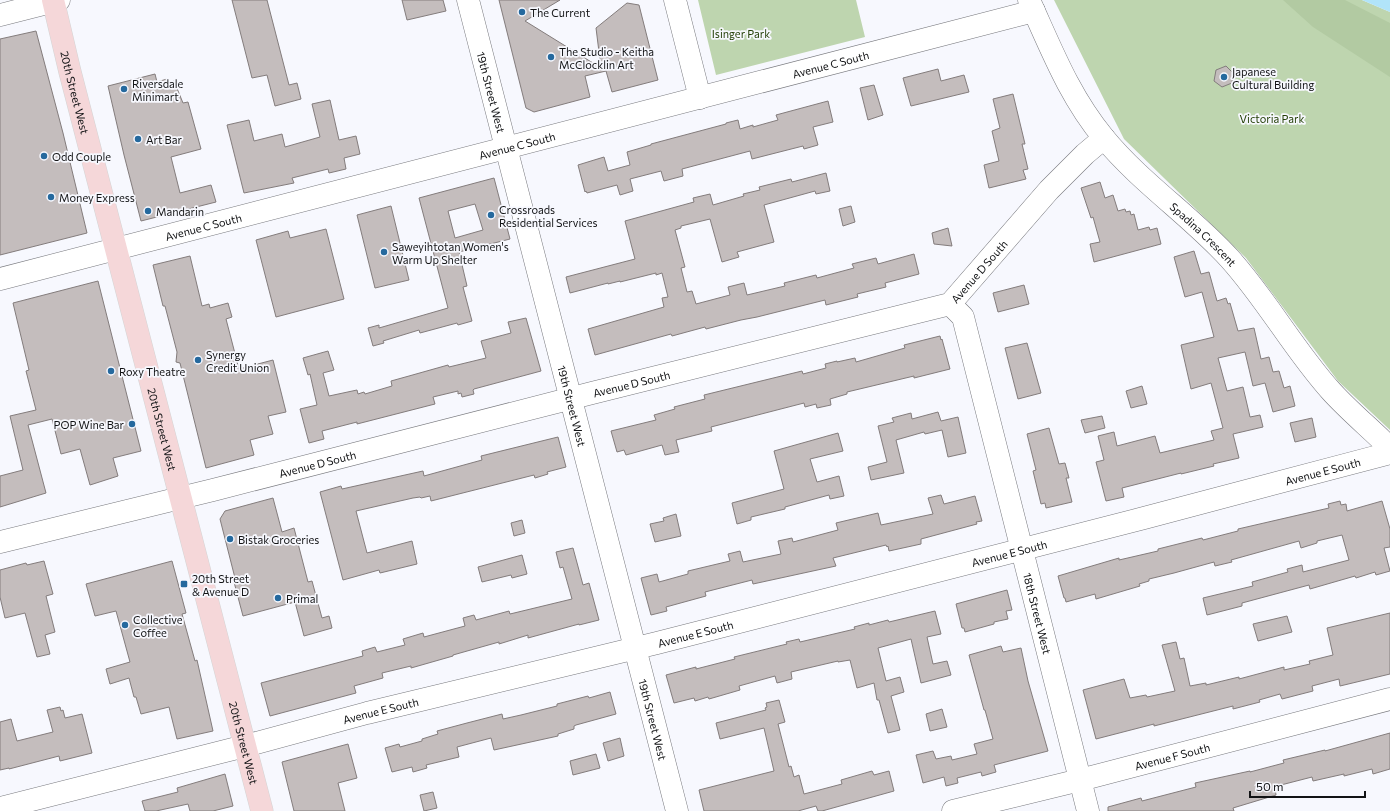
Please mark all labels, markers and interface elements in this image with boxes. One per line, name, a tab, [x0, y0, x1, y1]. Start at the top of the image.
place label: The Current	[530, 6, 591, 19]
marker: The Current	[517, 7, 527, 17]
park label: Isinger Park	[712, 27, 770, 40]
place label: The Studio - Keitha McClocklin Art	[559, 45, 654, 71]
street label: Avenue C South	[791, 48, 870, 80]
street label: 20th Street West	[59, 49, 92, 136]
street label: 19th Street West	[475, 50, 509, 134]
marker: The Studio - Keitha McClocklin Art	[546, 52, 556, 62]
place label: Japanese Cultural Building	[1232, 65, 1314, 91]
marker: Japanese Cultural Building	[1219, 72, 1229, 82]
place label: Riversdale Minimart	[132, 77, 184, 103]
marker: Riversdale Minimart	[119, 84, 129, 94]
park label: Victoria Park	[1240, 112, 1304, 125]
street label: Avenue C South	[477, 129, 557, 161]
place label: Art Bar	[146, 133, 182, 146]
marker: Art Bar	[133, 134, 143, 144]
place label: Odd Couple	[52, 150, 111, 163]
marker: Odd Couple	[39, 151, 49, 161]
place label: Money Express	[59, 191, 135, 204]
marker: Money Express	[46, 192, 56, 202]
street label: Spadina Crescent	[1168, 199, 1240, 269]
place label: Crossroads Residential Services	[499, 203, 597, 229]
place label: Mandarin	[156, 205, 204, 218]
marker: Mandarin	[143, 206, 153, 216]
street label: Avenue C South	[164, 210, 243, 242]
marker: Crossroads Residential Services	[486, 210, 496, 220]
street label: Avenue D South	[948, 237, 1009, 305]
place label: Saweyihtotan Women's Warm Up Shelter	[392, 240, 509, 266]
marker: Saweyihtotan Women's Warm Up Shelter	[379, 247, 389, 257]
place label: Synergy Credit Union	[206, 348, 269, 374]
marker: Synergy Credit Union	[193, 355, 203, 365]
street label: 19th Street West	[556, 364, 589, 448]
place label: Roxy Theatre	[119, 365, 186, 378]
marker: Roxy Theatre	[106, 366, 116, 376]
street label: Avenue D South	[591, 367, 671, 399]
street label: 20th Street West	[146, 386, 180, 473]
place label: POP Wine Bar	[54, 418, 125, 431]
marker: POP Wine Bar	[127, 419, 137, 429]
street label: Avenue D South	[277, 447, 357, 479]
street label: Avenue E South	[1284, 455, 1362, 487]
place label: Bistak Groceries	[238, 533, 319, 546]
marker: Bistak Groceries	[225, 534, 235, 544]
street label: Avenue E South	[970, 537, 1048, 569]
street label: 18th Street West	[1021, 571, 1055, 656]
place label: 20th Street & Avenue D	[192, 572, 250, 598]
marker: 20th Street & Avenue D	[179, 579, 189, 589]
place label: Primal	[286, 592, 318, 605]
marker: Primal	[273, 593, 283, 603]
place label: Collective Coffee	[133, 613, 183, 639]
street label: Avenue E South	[656, 617, 734, 649]
marker: Collective Coffee	[120, 620, 130, 630]
street label: 19th Street West	[637, 678, 670, 762]
street label: Avenue E South	[341, 694, 420, 726]
street label: 20th Street West	[227, 700, 261, 786]
street label: Avenue F South	[1133, 740, 1211, 772]
scale bar	[1250, 773, 1365, 799]
text: 50 m	[1256, 779, 1284, 793]

